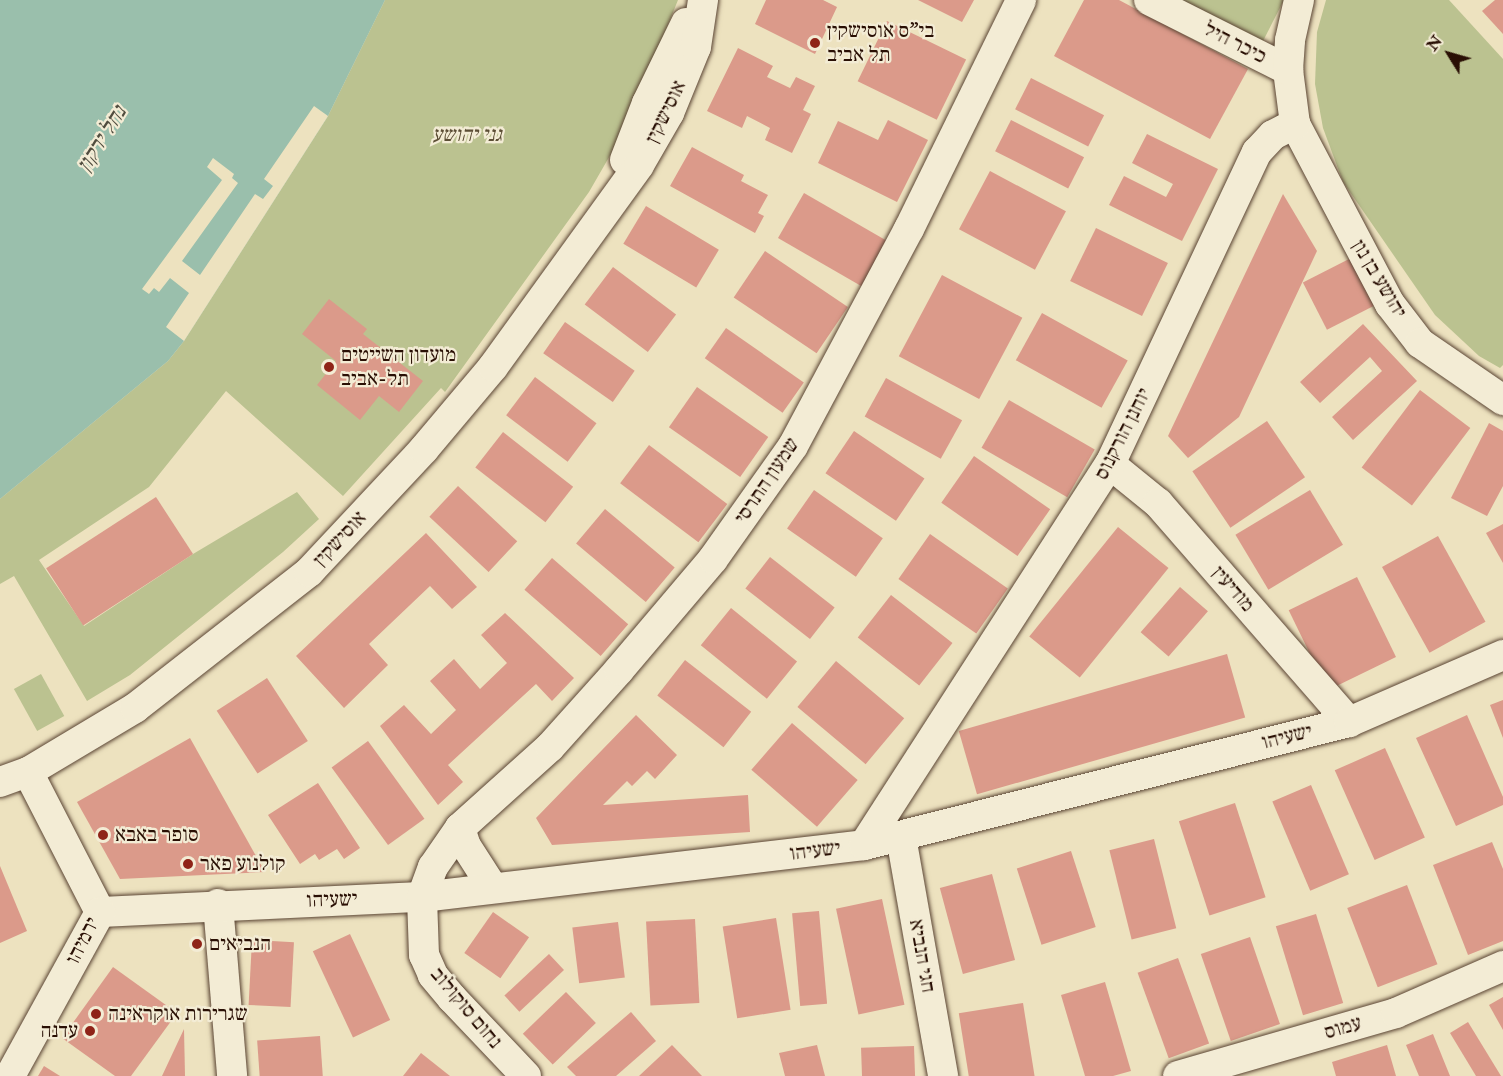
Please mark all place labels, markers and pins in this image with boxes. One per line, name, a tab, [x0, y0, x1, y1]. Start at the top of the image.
place label: בי"ס אוסישקין תל אביב	[827, 18, 934, 68]
marker: בי"ס אוסישקין תל אביב	[808, 36, 822, 50]
place label: מועדון השייטים תל-אביב	[341, 342, 456, 392]
marker: מועדון השייטים תל-אביב	[322, 360, 336, 374]
place label: סופר באבא	[115, 822, 199, 848]
marker: סופר באבא	[96, 828, 110, 842]
place label: קולנוע פאר	[200, 851, 285, 877]
marker: קולנוע פאר	[181, 857, 195, 871]
place label: הנביאים	[209, 931, 271, 957]
marker: הנביאים	[190, 937, 204, 951]
place label: שגרירות אוקראינה	[108, 1001, 248, 1027]
marker: שגרירות אוקראינה	[89, 1007, 103, 1021]
place label: עדנה	[40, 1018, 78, 1044]
marker: עדנה	[83, 1024, 97, 1038]

